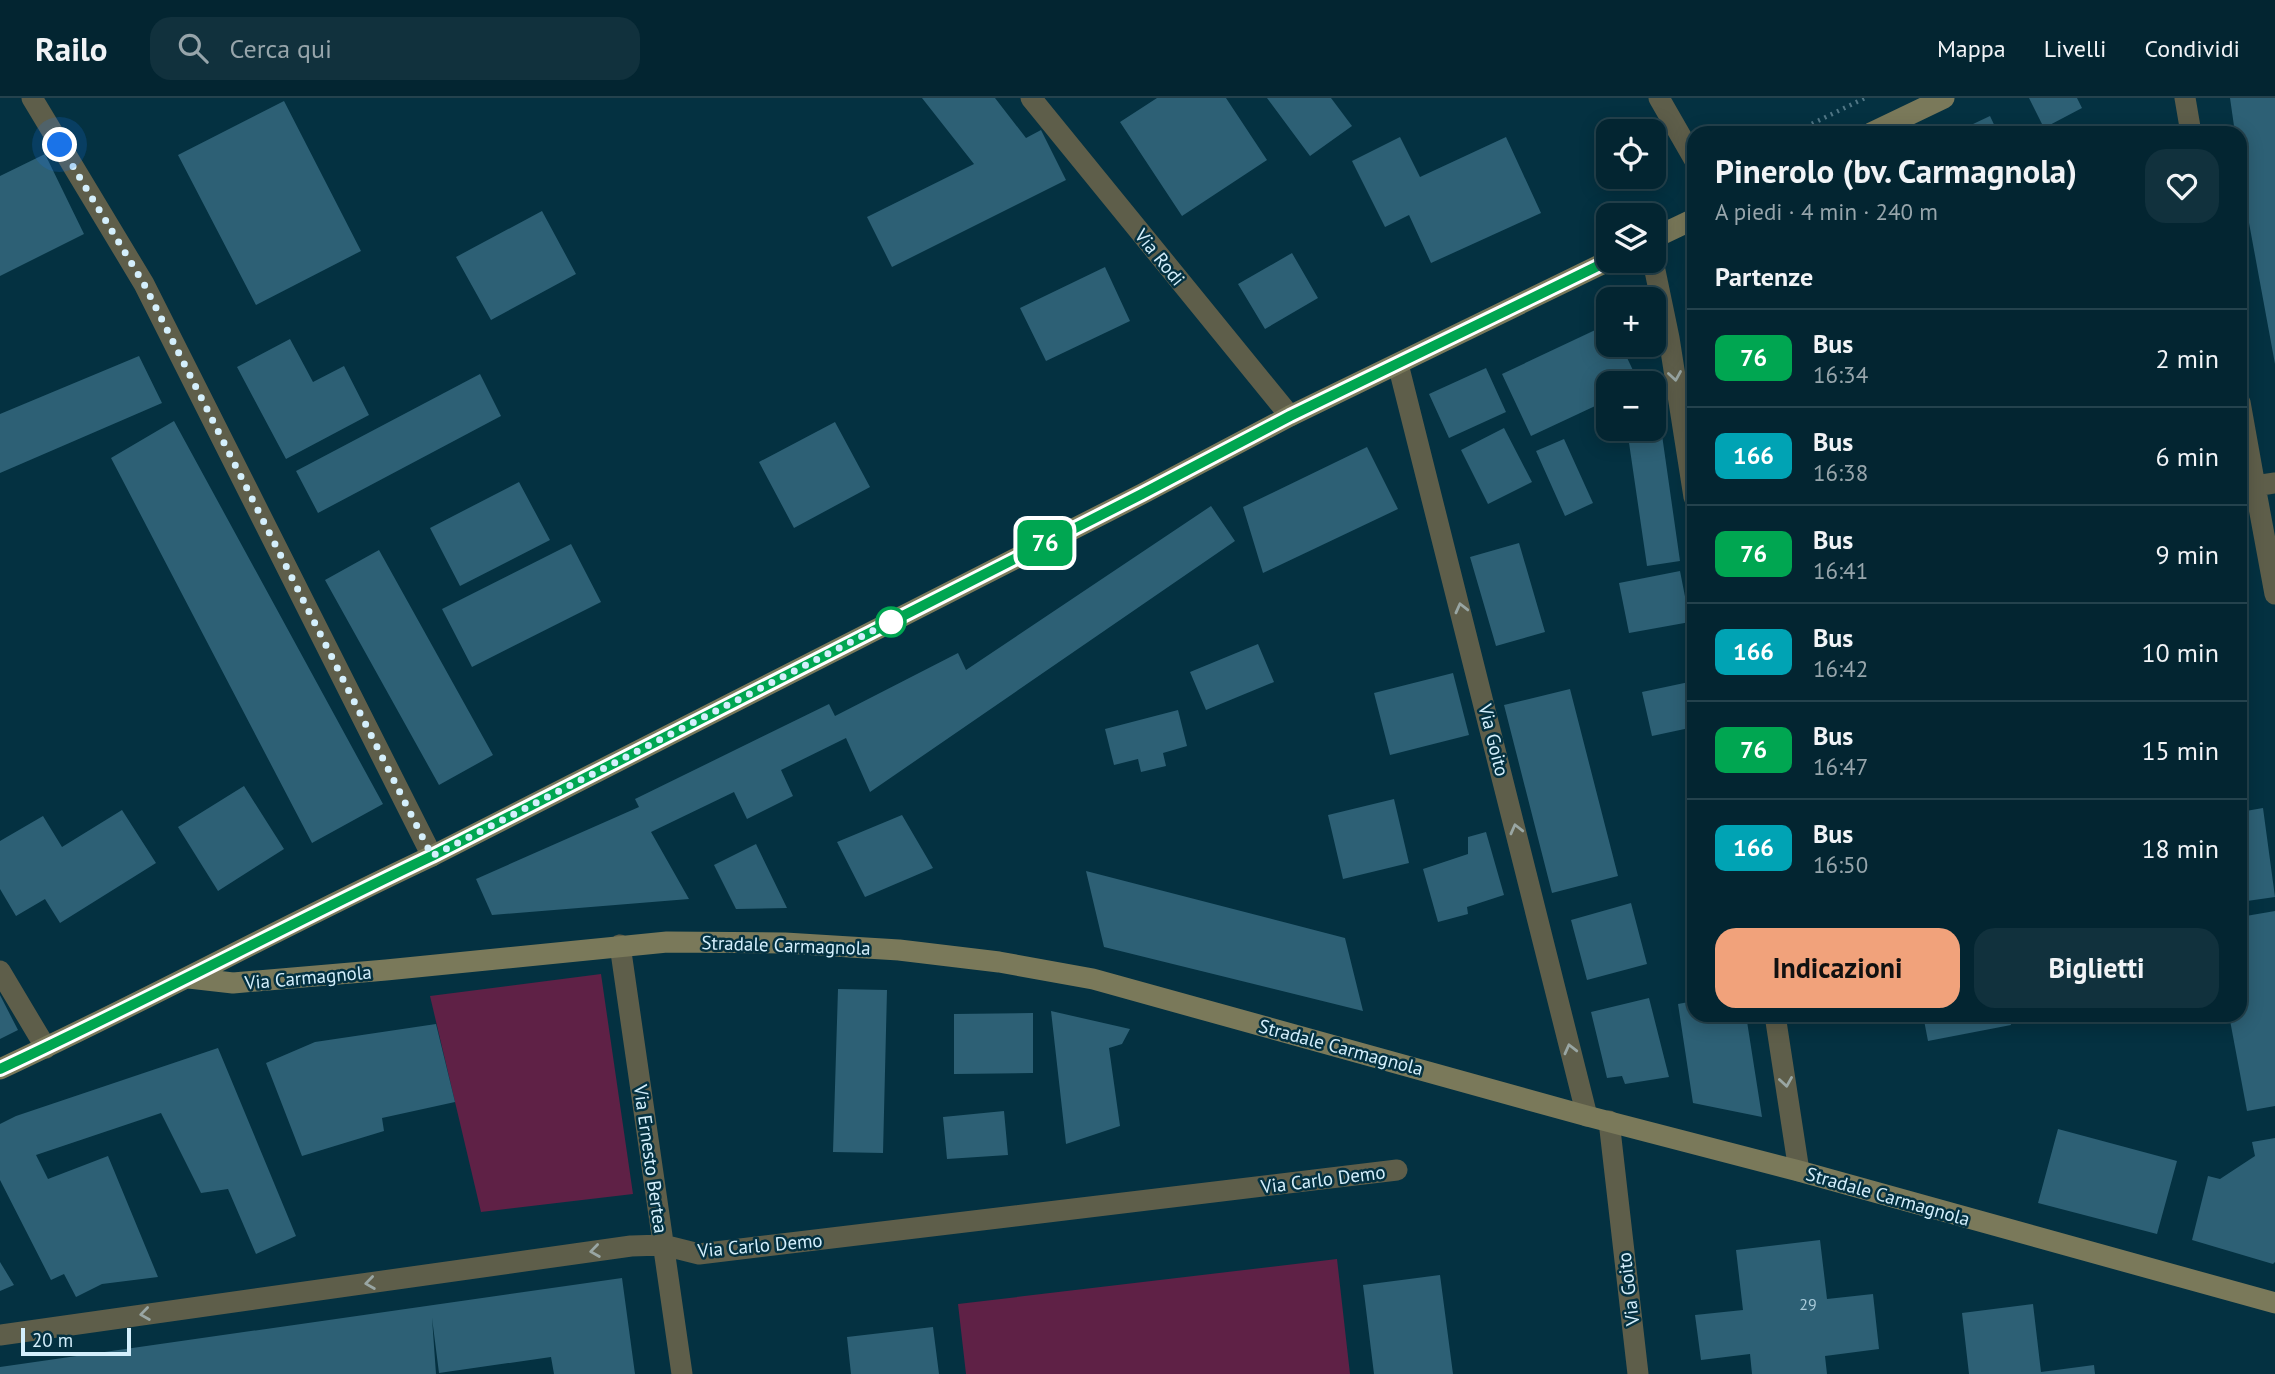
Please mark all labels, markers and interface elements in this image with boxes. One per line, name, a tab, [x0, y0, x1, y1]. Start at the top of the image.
search box	[150, 17, 640, 80]
text: Railo	[35, 27, 108, 70]
icon: search	[174, 29, 212, 67]
text: Cerca qui	[230, 32, 332, 65]
text: Mappa	[1937, 33, 2006, 64]
text: Livelli	[2044, 33, 2106, 64]
text: Condividi	[2144, 33, 2240, 64]
map controls	[1596, 119, 1666, 441]
button: locate	[1596, 119, 1666, 189]
your location	[42, 127, 77, 162]
text: Pinerolo (bv. Carmagnola)	[1715, 149, 2077, 192]
button: heart	[2145, 149, 2219, 223]
text: A piedi · 4 min · 240 m	[1715, 197, 1938, 226]
button: layers	[1596, 203, 1666, 273]
street label: Via Rodi	[1129, 223, 1190, 290]
text: Partenze	[1715, 260, 1813, 293]
button: +	[1596, 287, 1666, 357]
text: Bus	[1813, 327, 1853, 360]
text: 76	[1740, 342, 1767, 373]
text: 2 min	[2156, 342, 2219, 375]
text: 16:34	[1813, 360, 1868, 389]
one-way arrow	[1667, 370, 1682, 382]
button: −	[1596, 371, 1666, 441]
text: Bus	[1813, 425, 1853, 458]
text: 166	[1733, 440, 1774, 471]
text: 6 min	[2156, 440, 2219, 473]
text: 16:38	[1813, 458, 1868, 487]
line badge: 76	[1014, 520, 1076, 566]
text: Bus	[1813, 523, 1853, 556]
text: 76	[1031, 527, 1059, 558]
text: 76	[1740, 538, 1767, 569]
text: 9 min	[2156, 538, 2219, 571]
text: 16:41	[1813, 556, 1868, 585]
one-way arrow	[1455, 602, 1469, 614]
unlabelled marker	[876, 607, 906, 637]
text: Bus	[1813, 621, 1853, 654]
text: 166	[1733, 636, 1774, 667]
text: 10 min	[2141, 636, 2219, 669]
text: 16:42	[1813, 654, 1868, 683]
street label: Via Goito	[1473, 700, 1515, 779]
text: Bus	[1813, 719, 1853, 752]
text: 76	[1740, 734, 1767, 765]
text: 15 min	[2141, 734, 2219, 767]
text: 16:47	[1813, 752, 1868, 781]
text: Bus	[1813, 817, 1853, 850]
one-way arrow	[1509, 823, 1524, 835]
text: 166	[1733, 832, 1774, 863]
text: 18 min	[2141, 832, 2219, 865]
text: 16:50	[1813, 850, 1868, 879]
button: Indicazioni	[1715, 928, 1960, 1008]
button: Biglietti	[1974, 928, 2219, 1008]
street label: Stradale Carmagnola	[701, 930, 871, 960]
street label: Via Carmagnola	[242, 959, 373, 995]
street label: Stradale Carmagnola	[1256, 1013, 1426, 1081]
one-way arrow	[1564, 1044, 1578, 1056]
one-way arrow	[1778, 1077, 1793, 1088]
street label: Via Ernesto Bertea	[629, 1082, 673, 1235]
street label: Via Carlo Demo	[1258, 1159, 1387, 1199]
street label: Stradale Carmagnola	[1803, 1161, 1973, 1231]
street label: Via Carlo Demo	[696, 1228, 823, 1263]
one-way arrow	[589, 1243, 601, 1258]
street label: Via Goito	[1612, 1251, 1645, 1328]
one-way arrow	[364, 1275, 376, 1290]
house number: 29	[1799, 1294, 1817, 1314]
one-way arrow	[139, 1307, 151, 1322]
scale bar	[21, 1325, 131, 1357]
text: 20 m	[32, 1328, 73, 1352]

